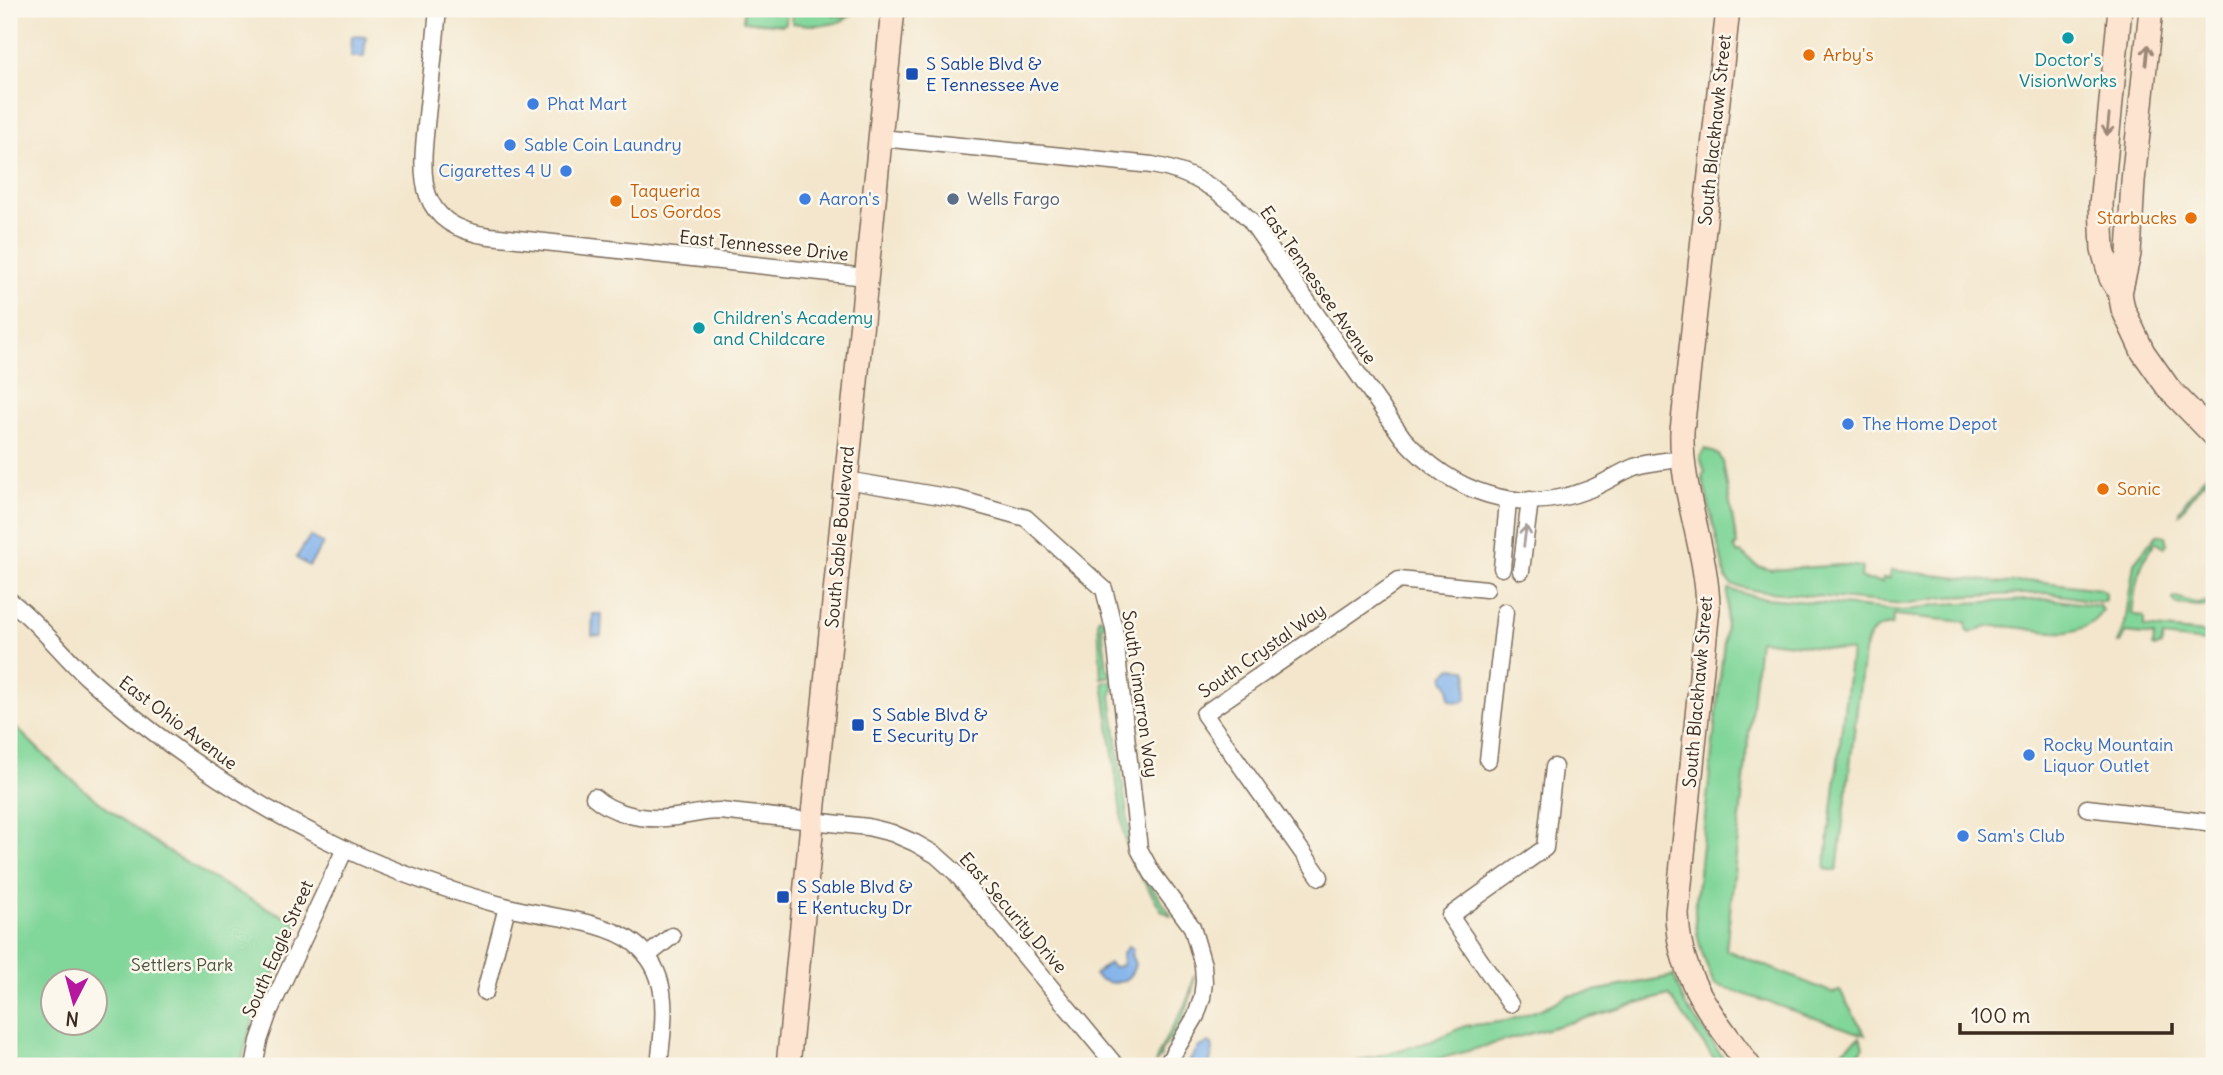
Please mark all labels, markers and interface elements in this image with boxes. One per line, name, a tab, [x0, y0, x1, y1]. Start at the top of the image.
marker: Doctor's VisionWorks	[2060, 30, 2076, 46]
street label: South Blackhawk Street	[1693, 33, 1736, 227]
place label: Arby's	[1823, 43, 1874, 66]
one-way arrow	[2140, 44, 2153, 67]
marker: Arby's	[1801, 47, 1817, 63]
place label: Doctor's VisionWorks	[2019, 48, 2117, 92]
place label: S Sable Blvd & E Tennessee Ave	[926, 52, 1059, 96]
marker: S Sable Blvd & E Tennessee Ave	[904, 66, 920, 82]
place label: Phat Mart	[547, 92, 627, 115]
marker: Phat Mart	[525, 96, 541, 112]
one-way arrow	[2101, 114, 2114, 136]
place label: Sable Coin Laundry	[524, 133, 682, 156]
marker: Sable Coin Laundry	[502, 137, 518, 153]
place label: Cigarettes 4 U	[438, 159, 552, 182]
marker: Cigarettes 4 U	[558, 163, 574, 179]
place label: Taqueria Los Gordos	[630, 179, 721, 223]
place label: Aaron's	[819, 187, 880, 210]
place label: Wells Fargo	[967, 187, 1060, 210]
marker: Aaron's	[797, 191, 813, 207]
marker: Wells Fargo	[945, 191, 961, 207]
marker: Taqueria Los Gordos	[608, 193, 624, 209]
street label: East Tennessee Avenue	[1255, 201, 1382, 368]
place label: Starbucks	[2097, 206, 2177, 229]
marker: Starbucks	[2183, 210, 2199, 226]
street label: East Tennessee Drive	[678, 225, 850, 266]
place label: Children's Academy and Childcare	[713, 306, 873, 350]
marker: Children's Academy and Childcare	[691, 320, 707, 336]
place label: The Home Depot	[1862, 412, 1997, 435]
marker: The Home Depot	[1840, 416, 1856, 432]
street label: South Sable Boulevard	[820, 445, 859, 629]
place label: Sonic	[2117, 477, 2161, 500]
marker: Sonic	[2095, 481, 2111, 497]
one-way arrow	[1518, 525, 1531, 547]
street label: South Blackhawk Street	[1678, 595, 1717, 789]
street label: South Crystal Way	[1194, 598, 1330, 703]
street label: South Cimarron Way	[1117, 609, 1164, 779]
street label: East Ohio Avenue	[115, 671, 242, 775]
place label: S Sable Blvd & E Security Dr	[872, 703, 988, 747]
marker: S Sable Blvd & E Security Dr	[850, 717, 866, 733]
place label: Rocky Mountain Liquor Outlet	[2043, 733, 2173, 777]
marker: Rocky Mountain Liquor Outlet	[2021, 747, 2037, 763]
place label: Sam's Club	[1977, 824, 2065, 847]
marker: Sam's Club	[1955, 828, 1971, 844]
street label: East Security Drive	[954, 847, 1072, 978]
place label: S Sable Blvd & E Kentucky Dr	[797, 875, 913, 919]
street label: South Eagle Street	[237, 877, 318, 1021]
marker: S Sable Blvd & E Kentucky Dr	[775, 889, 791, 905]
park label: Settlers Park	[131, 953, 233, 976]
north arrow	[38, 967, 108, 1036]
scale bar	[1960, 991, 2172, 1035]
text: 100 m	[1971, 1002, 2030, 1029]
text: N	[64, 1006, 80, 1032]

